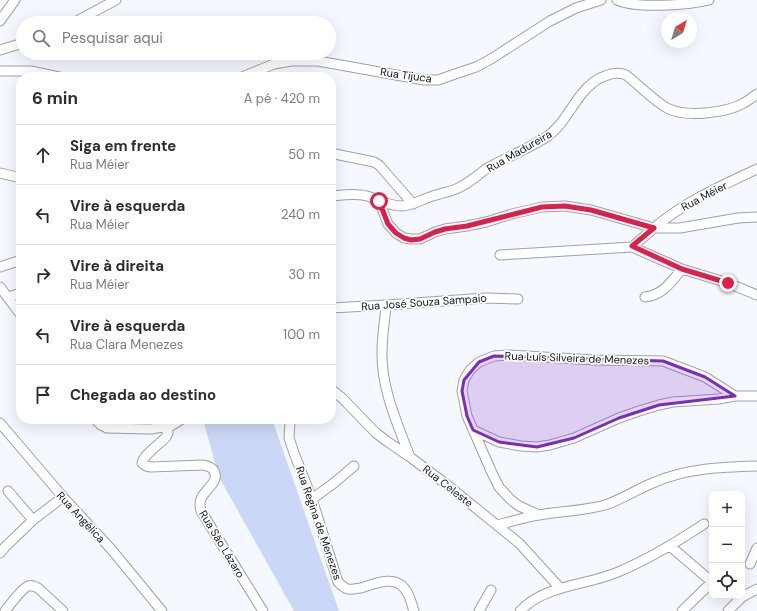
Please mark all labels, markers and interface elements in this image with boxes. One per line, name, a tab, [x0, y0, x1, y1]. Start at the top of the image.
north arrow	[661, 12, 697, 48]
search box	[16, 16, 336, 60]
icon: search	[30, 27, 52, 49]
text: Pesquisar aqui	[62, 28, 163, 48]
street label: Rua Tijuca	[379, 64, 433, 86]
text: 6 min	[32, 87, 78, 109]
text: A pé · 420 m	[244, 90, 320, 107]
street label: Rua Madureira	[484, 127, 554, 175]
text: Siga em frente	[70, 136, 176, 156]
icon: ahead	[32, 144, 54, 166]
text: 50 m	[288, 146, 320, 163]
text: Rua Méier	[70, 156, 129, 173]
street label: Rua Méier	[679, 178, 729, 214]
route start	[370, 192, 388, 210]
text: Vire à esquerda	[70, 196, 185, 216]
icon: left	[32, 204, 54, 226]
text: 240 m	[281, 206, 320, 223]
text: Rua Méier	[70, 216, 129, 233]
text: Vire à direita	[70, 256, 164, 276]
icon: right	[32, 264, 54, 286]
text: 30 m	[288, 266, 320, 283]
route end	[719, 274, 737, 292]
text: Rua Méier	[70, 276, 129, 293]
street label: Rua José Souza Sampaio	[361, 291, 487, 313]
text: Vire à esquerda	[70, 316, 185, 336]
icon: left	[32, 324, 54, 346]
text: 100 m	[283, 326, 320, 343]
text: Rua Clara Menezes	[70, 336, 183, 353]
street label: Rua Luís Silveira de Menezes	[505, 348, 649, 368]
icon: arrive	[32, 384, 54, 406]
text: Chegada ao destino	[70, 385, 216, 405]
street label: Rua Celeste	[420, 462, 476, 510]
street label: Rua Regina de Menezes	[293, 464, 345, 582]
street label: Rua Angélica	[54, 488, 108, 546]
map controls	[709, 491, 745, 599]
button: +	[709, 491, 745, 527]
street label: Rua São Lázaro	[196, 508, 248, 580]
button: −	[709, 527, 745, 563]
button: locate	[709, 563, 745, 599]

